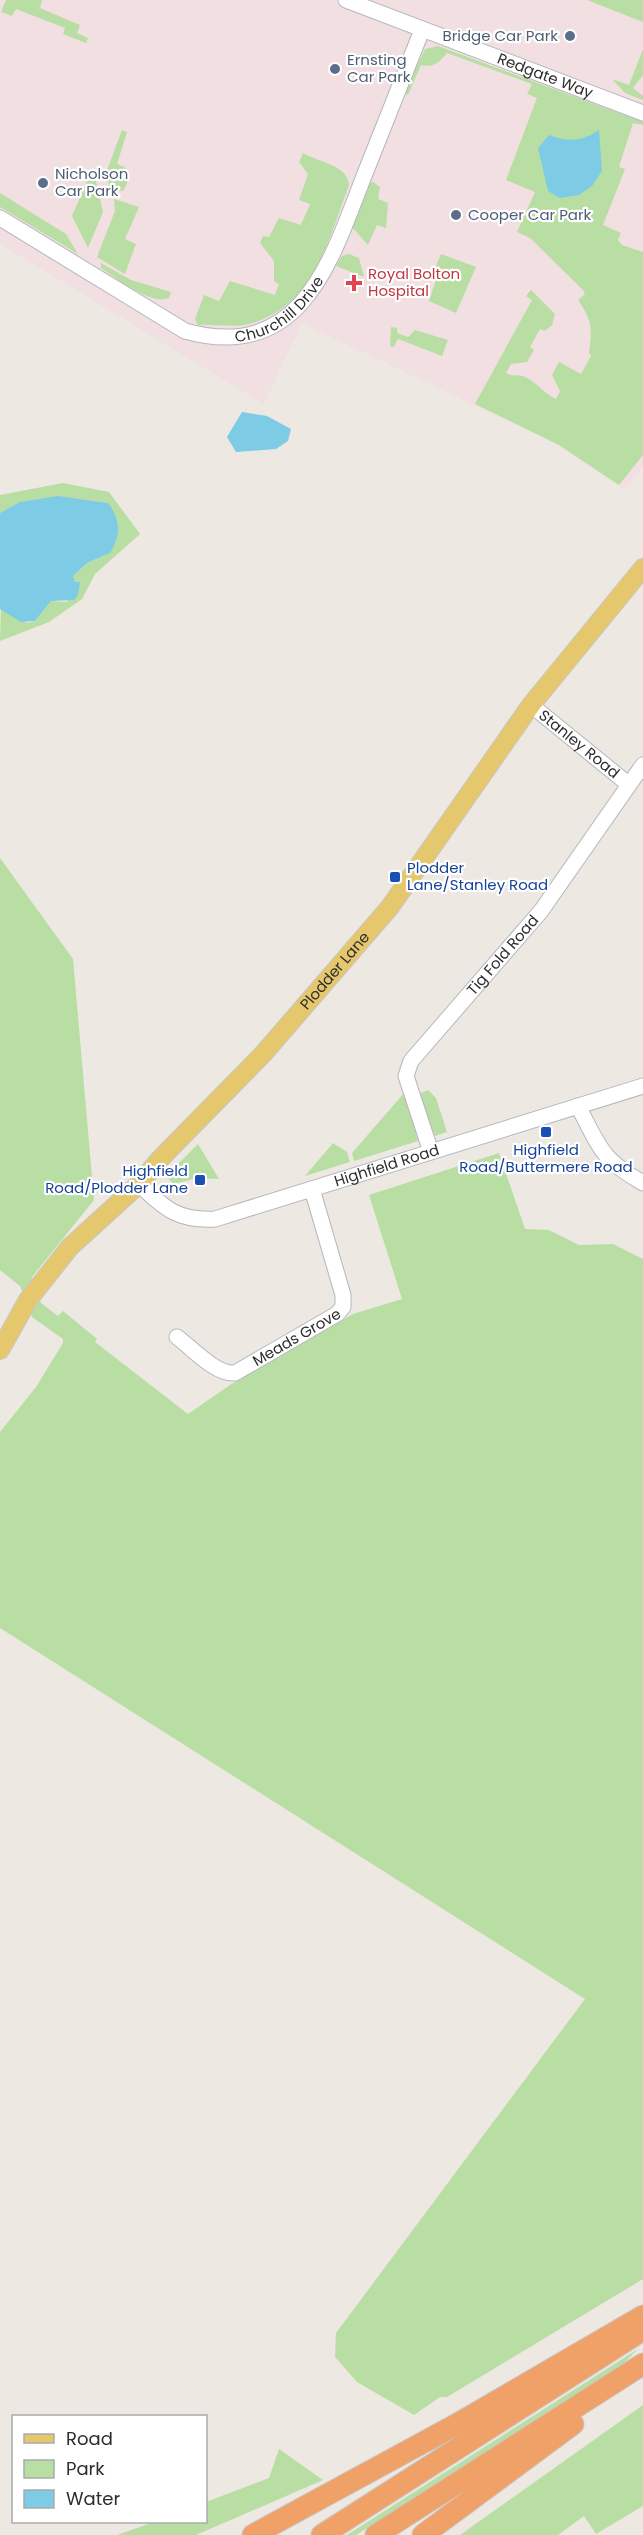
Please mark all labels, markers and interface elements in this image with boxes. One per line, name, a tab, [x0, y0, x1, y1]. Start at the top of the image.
place label: Bridge Car Park	[442, 25, 558, 46]
marker: Bridge Car Park	[563, 29, 577, 43]
street label: Redgate Way	[494, 48, 597, 103]
place label: Ernsting Car Park	[347, 49, 411, 87]
marker: Ernsting Car Park	[328, 62, 342, 76]
place label: Nicholson Car Park	[55, 163, 128, 201]
marker: Nicholson Car Park	[36, 176, 50, 190]
place label: Cooper Car Park	[468, 204, 592, 225]
marker: Cooper Car Park	[449, 208, 463, 222]
place label: Royal Bolton Hospital	[368, 263, 460, 301]
street label: Churchill Drive	[233, 272, 328, 347]
marker: Royal Bolton Hospital	[345, 274, 363, 292]
street label: Stanley Road	[535, 705, 624, 783]
place label: Plodder Lane/Stanley Road	[407, 857, 548, 895]
marker: Plodder Lane/Stanley Road	[388, 870, 402, 884]
street label: Tig Fold Road	[462, 910, 543, 999]
street label: Plodder Lane	[295, 927, 374, 1014]
marker: Highfield Road/Buttermere Road	[539, 1125, 553, 1139]
street label: Highfield Road	[332, 1139, 442, 1191]
place label: Highfield Road/Buttermere Road	[459, 1139, 633, 1177]
place label: Highfield Road/Plodder Lane	[45, 1160, 188, 1198]
marker: Highfield Road/Plodder Lane	[193, 1173, 207, 1187]
street label: Meads Grove	[248, 1303, 345, 1371]
legend	[12, 2415, 207, 2523]
text: Road	[66, 2426, 113, 2451]
text: Park	[66, 2456, 105, 2481]
text: Water	[66, 2486, 120, 2511]

